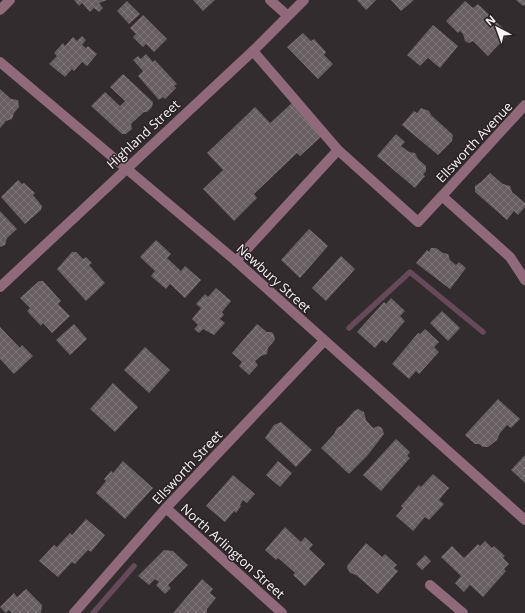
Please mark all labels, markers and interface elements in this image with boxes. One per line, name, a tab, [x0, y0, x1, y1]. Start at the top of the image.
north arrow	[477, 8, 517, 48]
text: N	[482, 11, 498, 29]
street label: Highland Street	[102, 95, 184, 173]
street label: Ellsworth Avenue	[432, 98, 516, 186]
street label: Newbury Street	[233, 240, 315, 317]
street label: Ellsworth Street	[148, 426, 226, 508]
street label: North Arlington Street	[177, 499, 289, 603]

